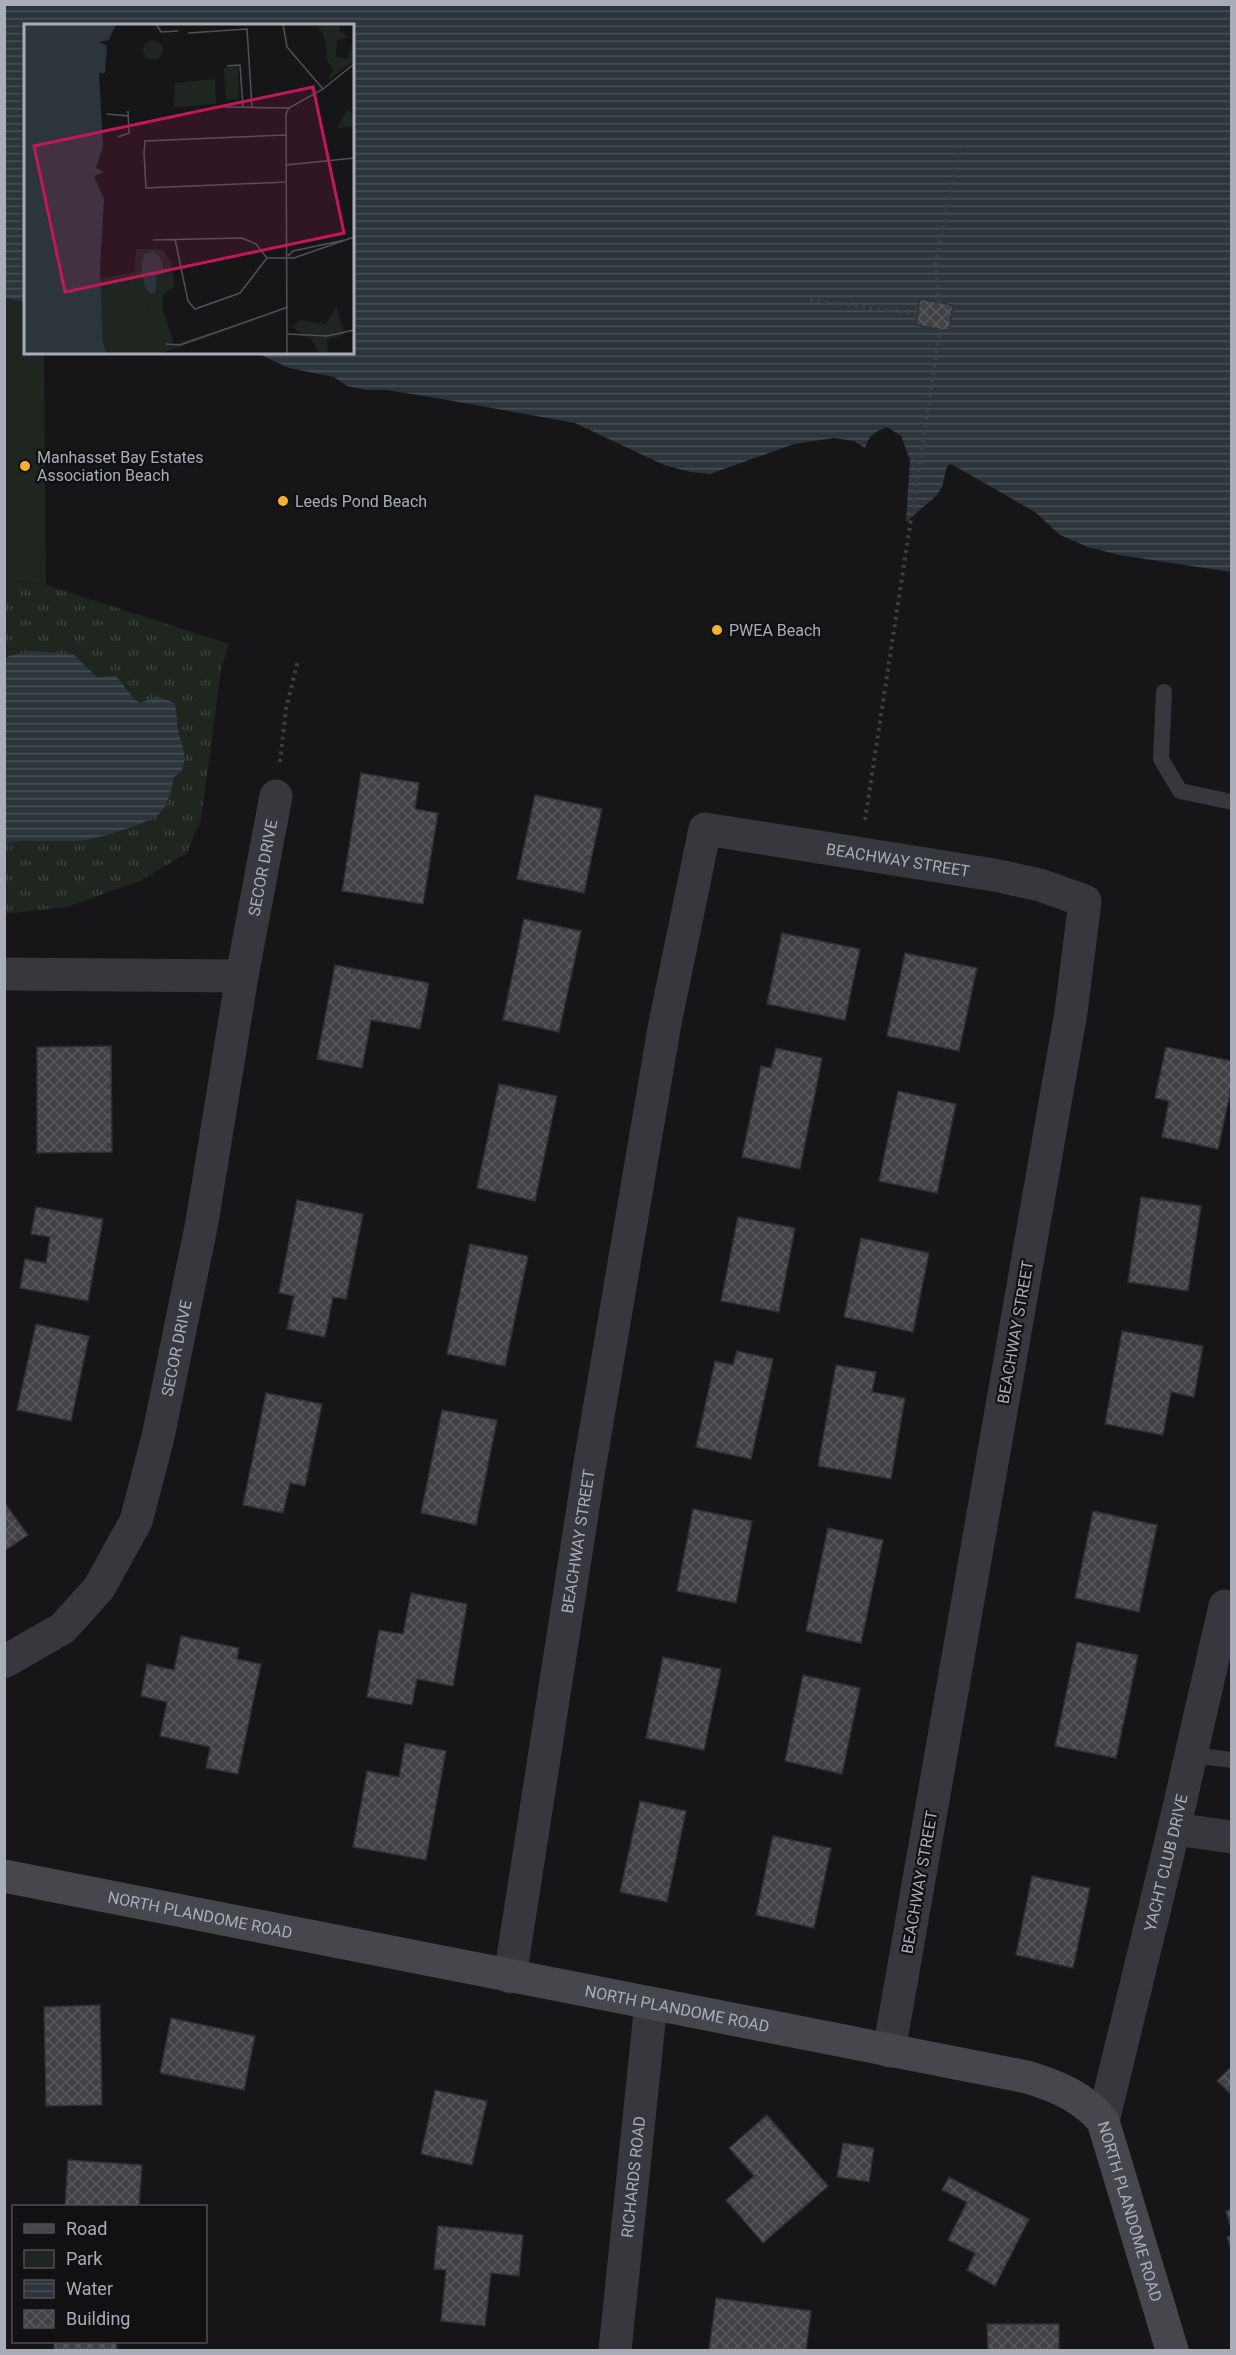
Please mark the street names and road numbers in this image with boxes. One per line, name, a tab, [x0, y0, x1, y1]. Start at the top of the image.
street label: SECOR DRIVE	[244, 818, 281, 918]
street label: BEACHWAY STREET	[825, 839, 972, 881]
street label: BEACHWAY STREET	[994, 1259, 1038, 1405]
street label: SECOR DRIVE	[158, 1298, 196, 1398]
street label: BEACHWAY STREET	[558, 1468, 599, 1615]
street label: YACHT CLUB DRIVE	[1140, 1792, 1192, 1933]
street label: BEACHWAY STREET	[898, 1809, 942, 1955]
street label: NORTH PLANDOME ROAD	[106, 1888, 294, 1942]
street label: NORTH PLANDOME ROAD	[583, 1981, 771, 2036]
street label: RICHARDS ROAD	[618, 2115, 649, 2239]
street label: NORTH PLANDOME ROAD	[1094, 2119, 1166, 2304]

